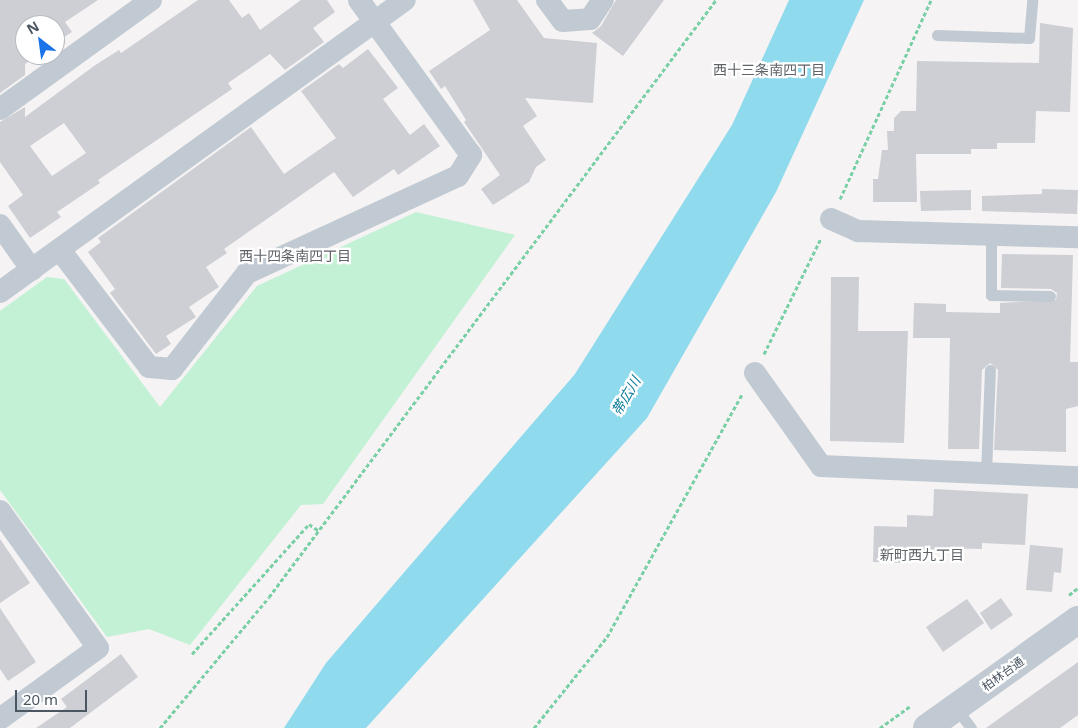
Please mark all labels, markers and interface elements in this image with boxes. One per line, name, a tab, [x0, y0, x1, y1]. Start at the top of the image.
north arrow	[15, 15, 65, 65]
text: N	[23, 16, 42, 39]
district label: 西十三条南四丁目	[713, 62, 825, 78]
district label: 西十四条南四丁目	[239, 248, 351, 264]
water label: 帯広川	[608, 374, 644, 418]
district label: 新町西九丁目	[880, 547, 964, 563]
street label: 柏林台通	[979, 654, 1027, 694]
scale bar	[18, 680, 90, 712]
text: 20 m	[23, 689, 58, 709]

